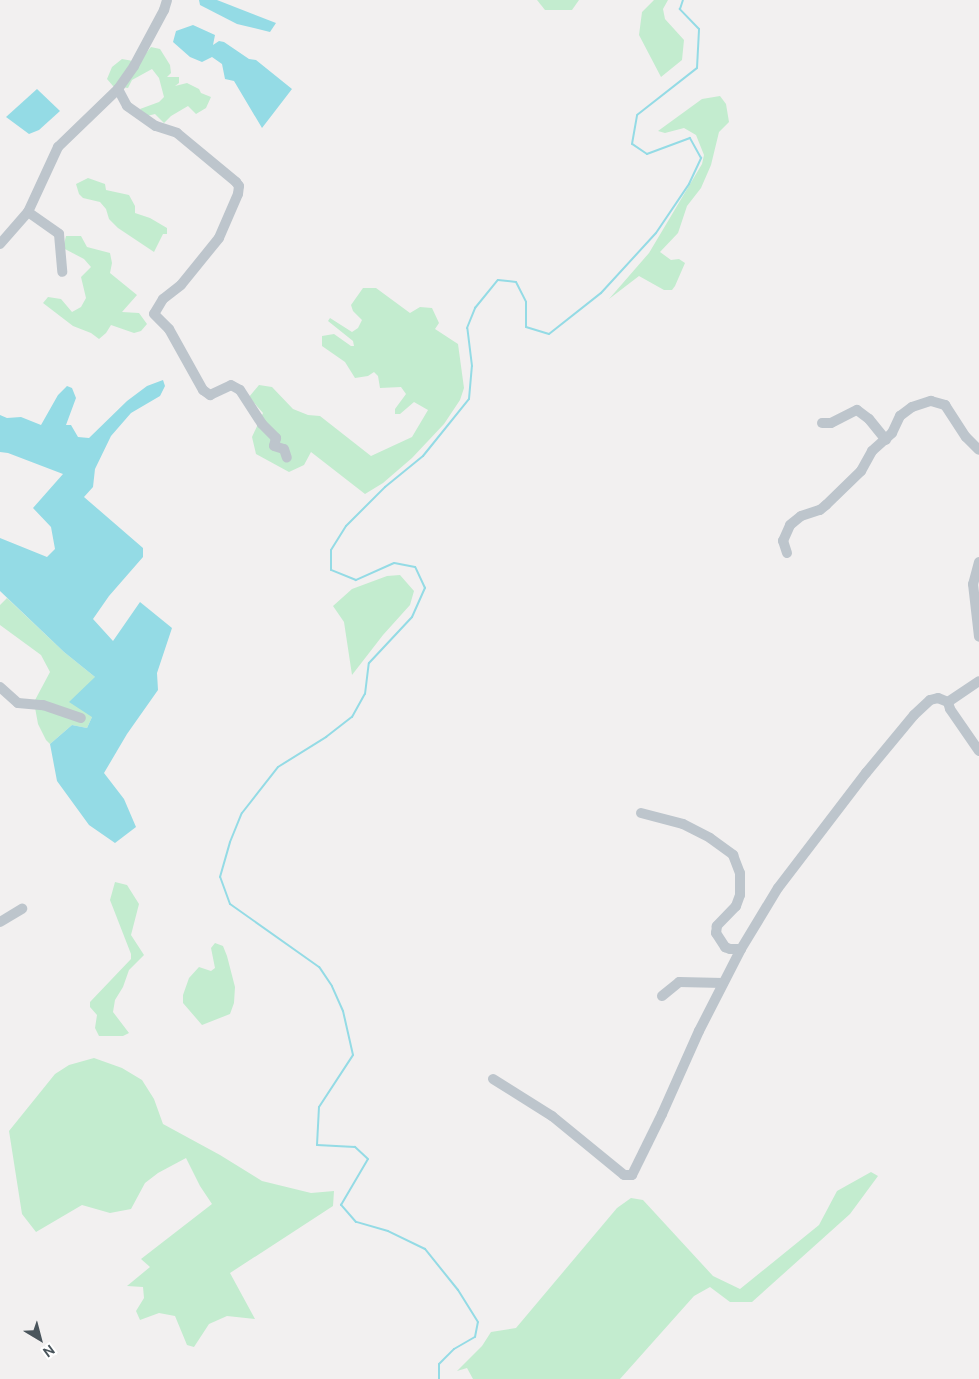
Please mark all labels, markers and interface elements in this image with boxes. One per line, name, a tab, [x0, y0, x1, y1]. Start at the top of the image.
north arrow	[15, 1314, 65, 1364]
text: N	[40, 1341, 59, 1361]

